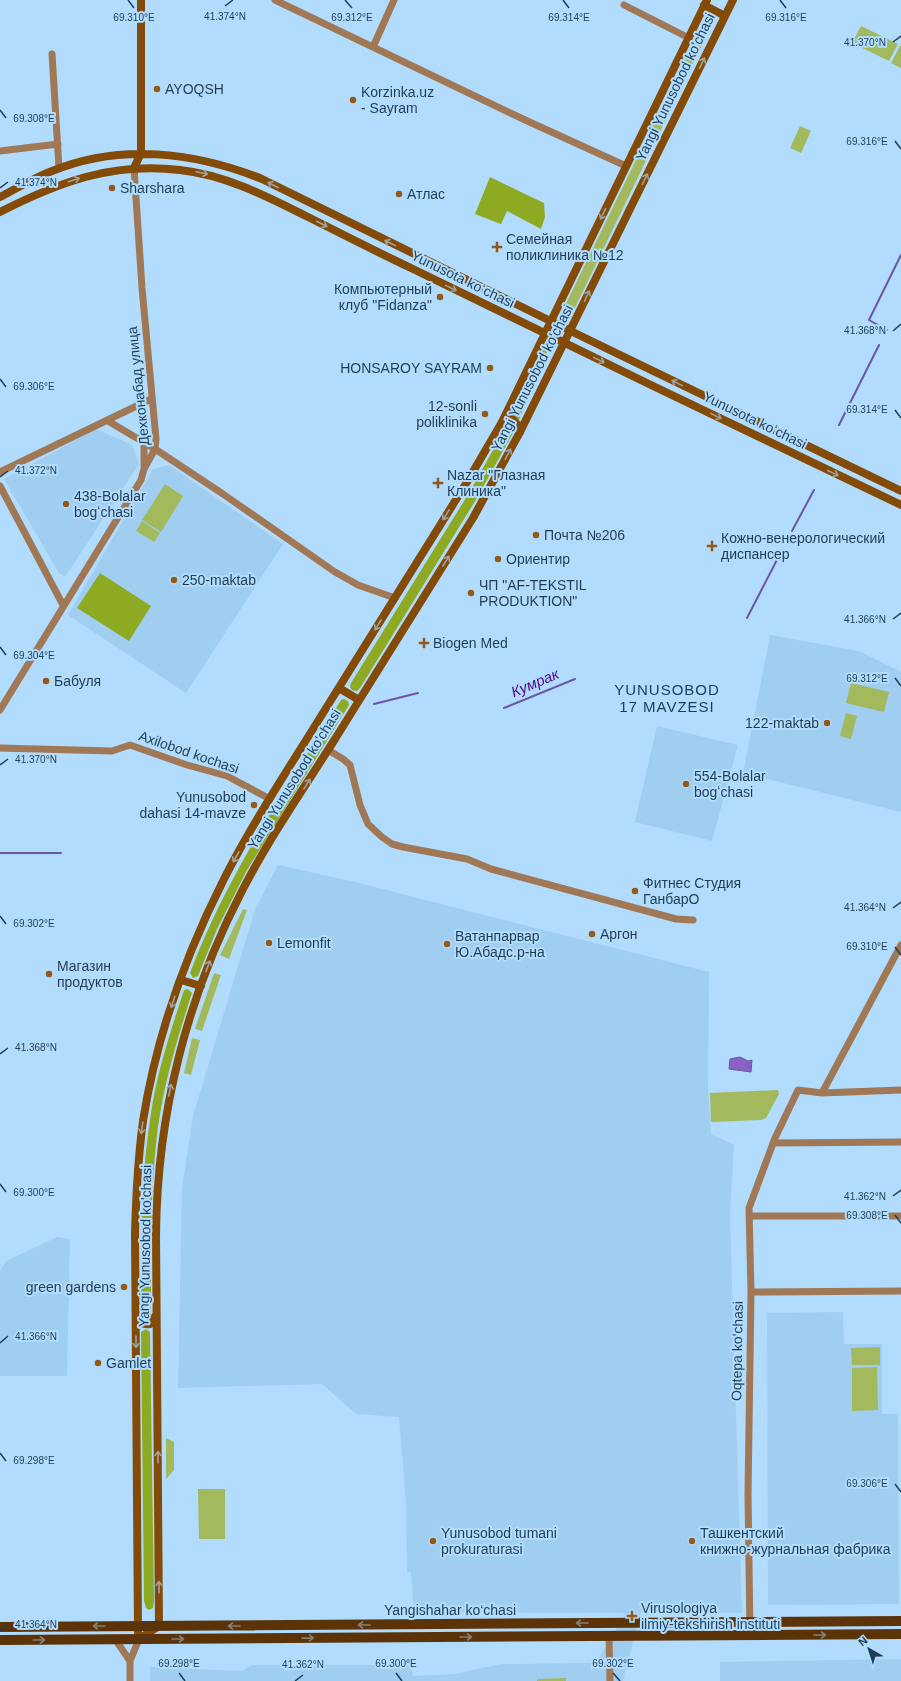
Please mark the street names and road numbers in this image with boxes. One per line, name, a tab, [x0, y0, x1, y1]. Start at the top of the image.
street label: Yangi Yunusobod ko'chasi	[632, 10, 718, 164]
street label: Yunusota koʻchasi	[409, 247, 517, 311]
street label: Yangi Yunusobod ko'chasi	[488, 302, 576, 454]
street label: Дехконабад улица	[124, 325, 152, 446]
street label: Yunusota koʻchasi	[701, 388, 809, 452]
street label: Yangi Yunusobod ko'chasi	[244, 706, 344, 852]
street label: Axilobod kochasi	[137, 727, 241, 777]
street label: Yangi Yunusobod ko'chasi	[136, 1165, 154, 1327]
street label: Oqtepa ko'chasi	[728, 1301, 746, 1401]
street label: Yangishahar ko‘chasi	[384, 1602, 516, 1618]

